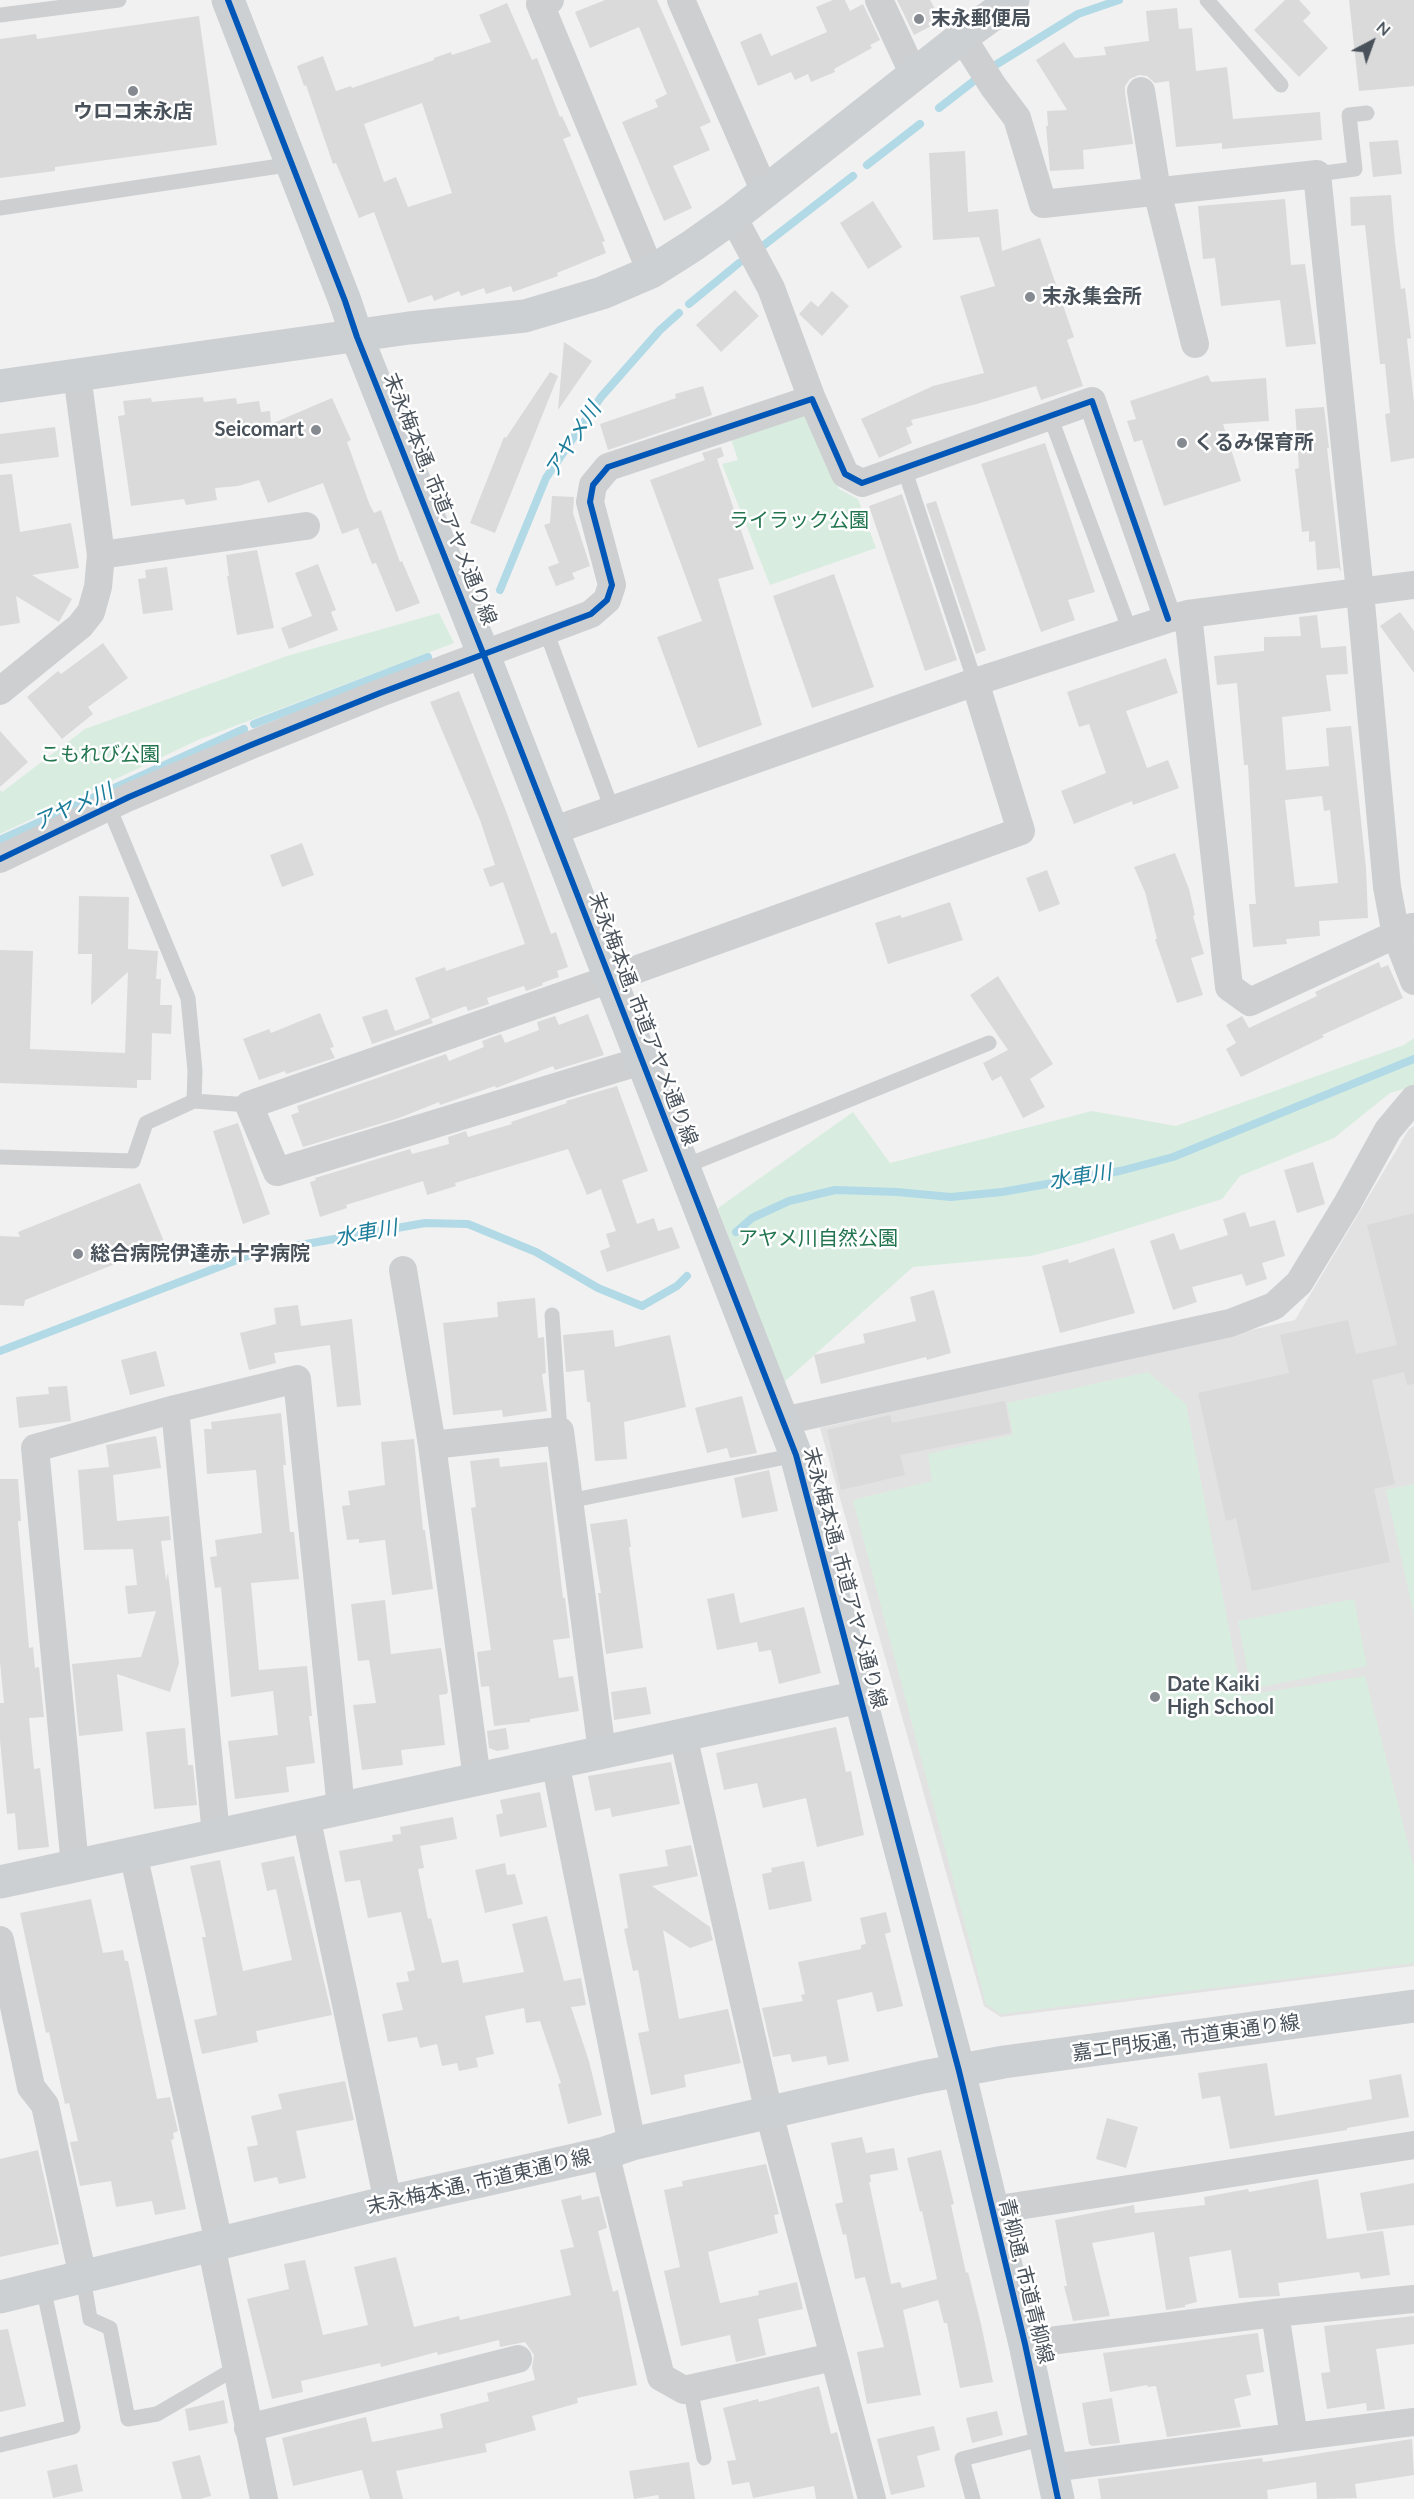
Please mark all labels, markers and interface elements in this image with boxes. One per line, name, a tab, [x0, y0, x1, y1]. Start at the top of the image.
place label: 末永郵便局	[931, 7, 1031, 31]
marker: 末永郵便局	[912, 12, 926, 26]
north arrow	[1342, 12, 1402, 72]
text: N	[1373, 17, 1395, 39]
marker: ウロコ末永店	[126, 84, 140, 98]
place label: ウロコ末永店	[73, 100, 193, 124]
place label: 末永集会所	[1042, 285, 1142, 309]
marker: 末永集会所	[1023, 290, 1037, 304]
street label: 末永梅本通, 市道アヤメ通り線	[378, 369, 502, 629]
water label: アヤメ川	[540, 398, 606, 482]
place label: Seicomart	[215, 418, 304, 442]
marker: Seicomart	[309, 423, 323, 437]
place label: くるみ保育所	[1194, 431, 1314, 455]
marker: くるみ保育所	[1175, 436, 1189, 450]
park label: ライラック公園	[729, 509, 869, 533]
park label: こもれび公園	[40, 743, 160, 767]
water label: アヤメ川	[30, 778, 116, 836]
street label: 末永梅本通, 市道アヤメ通り線	[583, 889, 703, 1149]
water label: 水車川	[1047, 1160, 1113, 1194]
water label: 水車川	[333, 1215, 399, 1251]
park label: アヤメ川自然公園	[738, 1227, 898, 1251]
place label: 総合病院伊達赤十字病院	[90, 1242, 310, 1266]
marker: 総合病院伊達赤十字病院	[71, 1247, 85, 1261]
street label: 末永梅本通, 市道アヤメ通り線	[799, 1445, 891, 1711]
place label: Date Kaiki High School	[1167, 1673, 1274, 1720]
marker: Date Kaiki High School	[1148, 1690, 1162, 1704]
street label: 嘉エ門坂通, 市道東通り線	[1071, 2010, 1301, 2066]
street label: 末永梅本通, 市道東通り線	[364, 2144, 594, 2220]
street label: 青柳通, 市道青柳線	[994, 2196, 1058, 2366]

